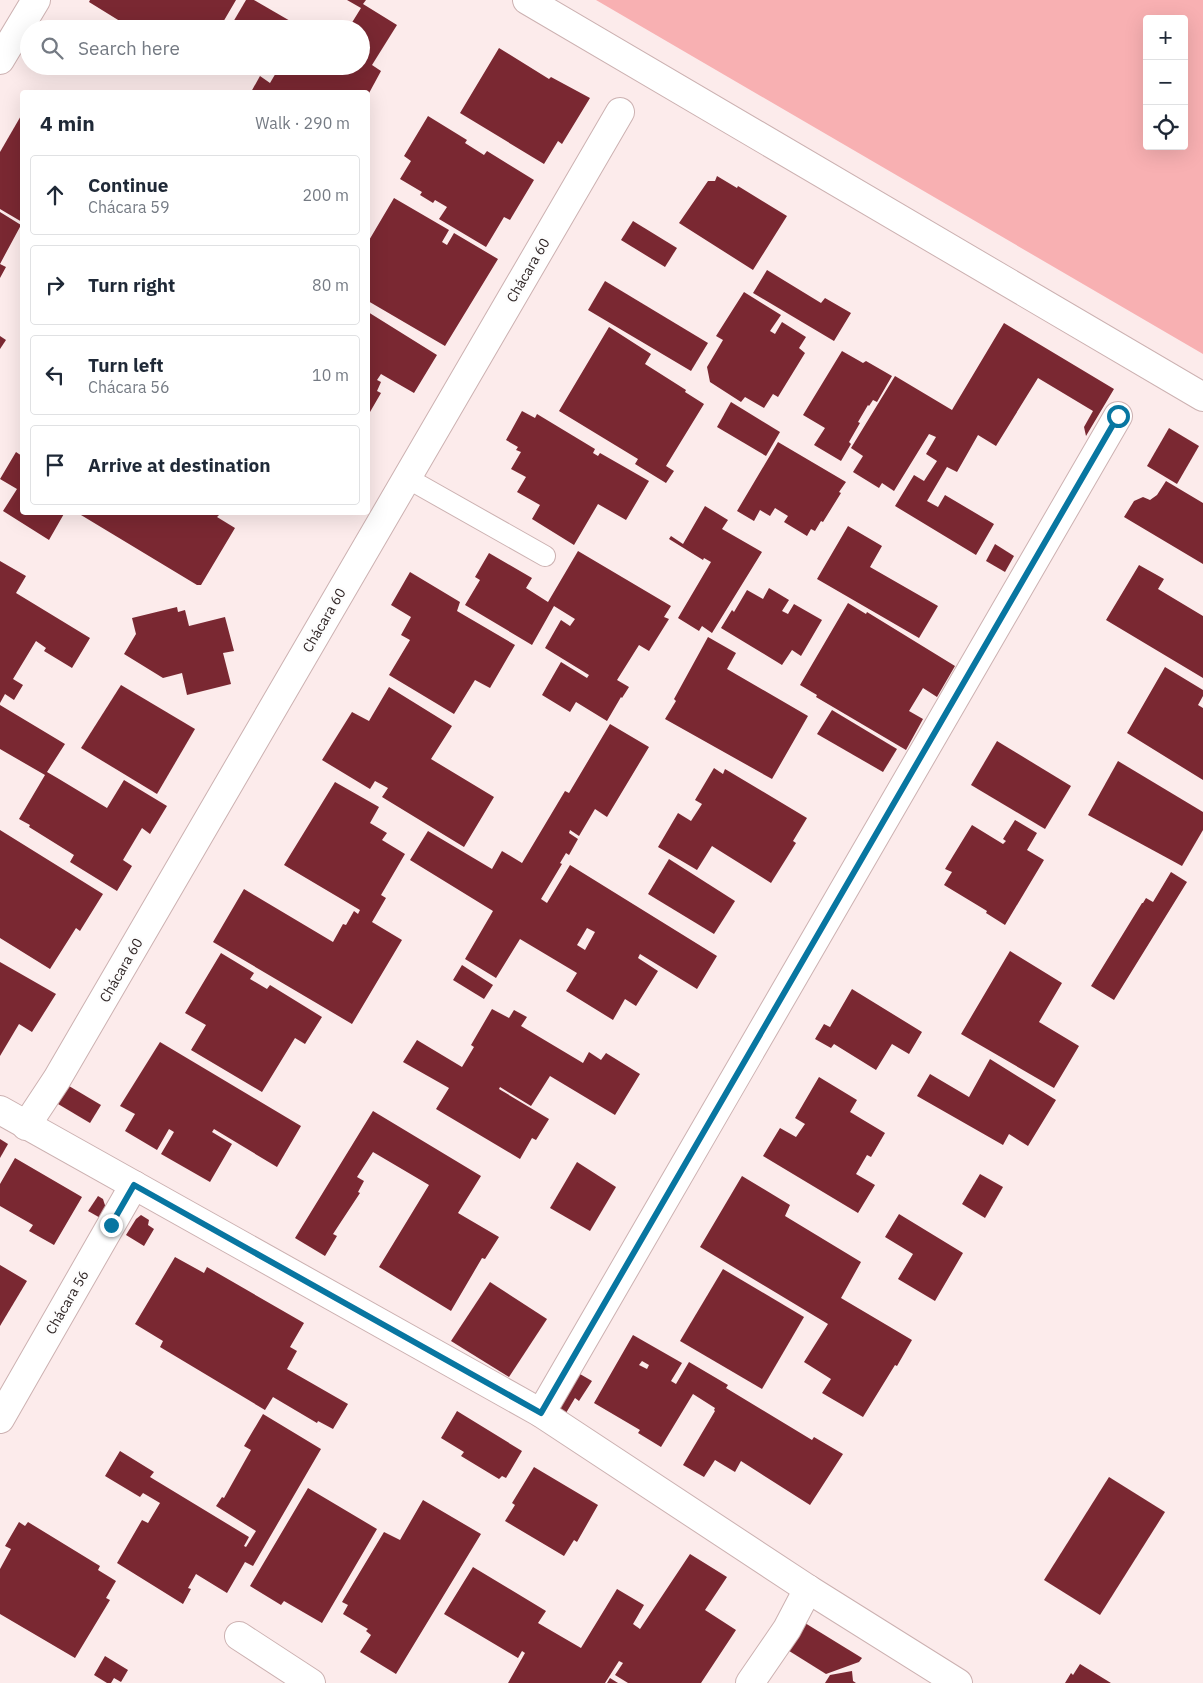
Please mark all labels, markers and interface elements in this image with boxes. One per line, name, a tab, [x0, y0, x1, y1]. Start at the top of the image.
map controls	[1143, 15, 1188, 150]
button: +	[1143, 15, 1188, 60]
search box	[20, 20, 370, 75]
icon: search	[38, 34, 66, 62]
text: Search here	[78, 36, 180, 60]
button: −	[1143, 60, 1188, 105]
button: locate	[1143, 105, 1188, 150]
text: 4 min	[40, 109, 95, 137]
text: Walk · 290 m	[255, 113, 350, 133]
text: Continue	[88, 173, 168, 197]
icon: ahead	[41, 181, 69, 209]
text: 200 m	[302, 185, 349, 205]
text: Chácara 59	[88, 197, 170, 217]
street label: Chácara 60	[502, 235, 554, 305]
icon: right	[41, 271, 69, 299]
text: Turn right	[88, 273, 175, 297]
text: 80 m	[312, 275, 349, 295]
text: Turn left	[88, 353, 164, 377]
icon: left	[41, 361, 69, 389]
text: 10 m	[312, 365, 349, 385]
text: Chácara 56	[88, 377, 170, 397]
route start	[1107, 405, 1130, 428]
icon: arrive	[41, 451, 69, 479]
text: Arrive at destination	[88, 453, 271, 477]
street label: Chácara 60	[298, 585, 350, 655]
street label: Chácara 60	[95, 935, 147, 1005]
route end	[100, 1214, 123, 1237]
street label: Chácara 56	[41, 1267, 93, 1337]

